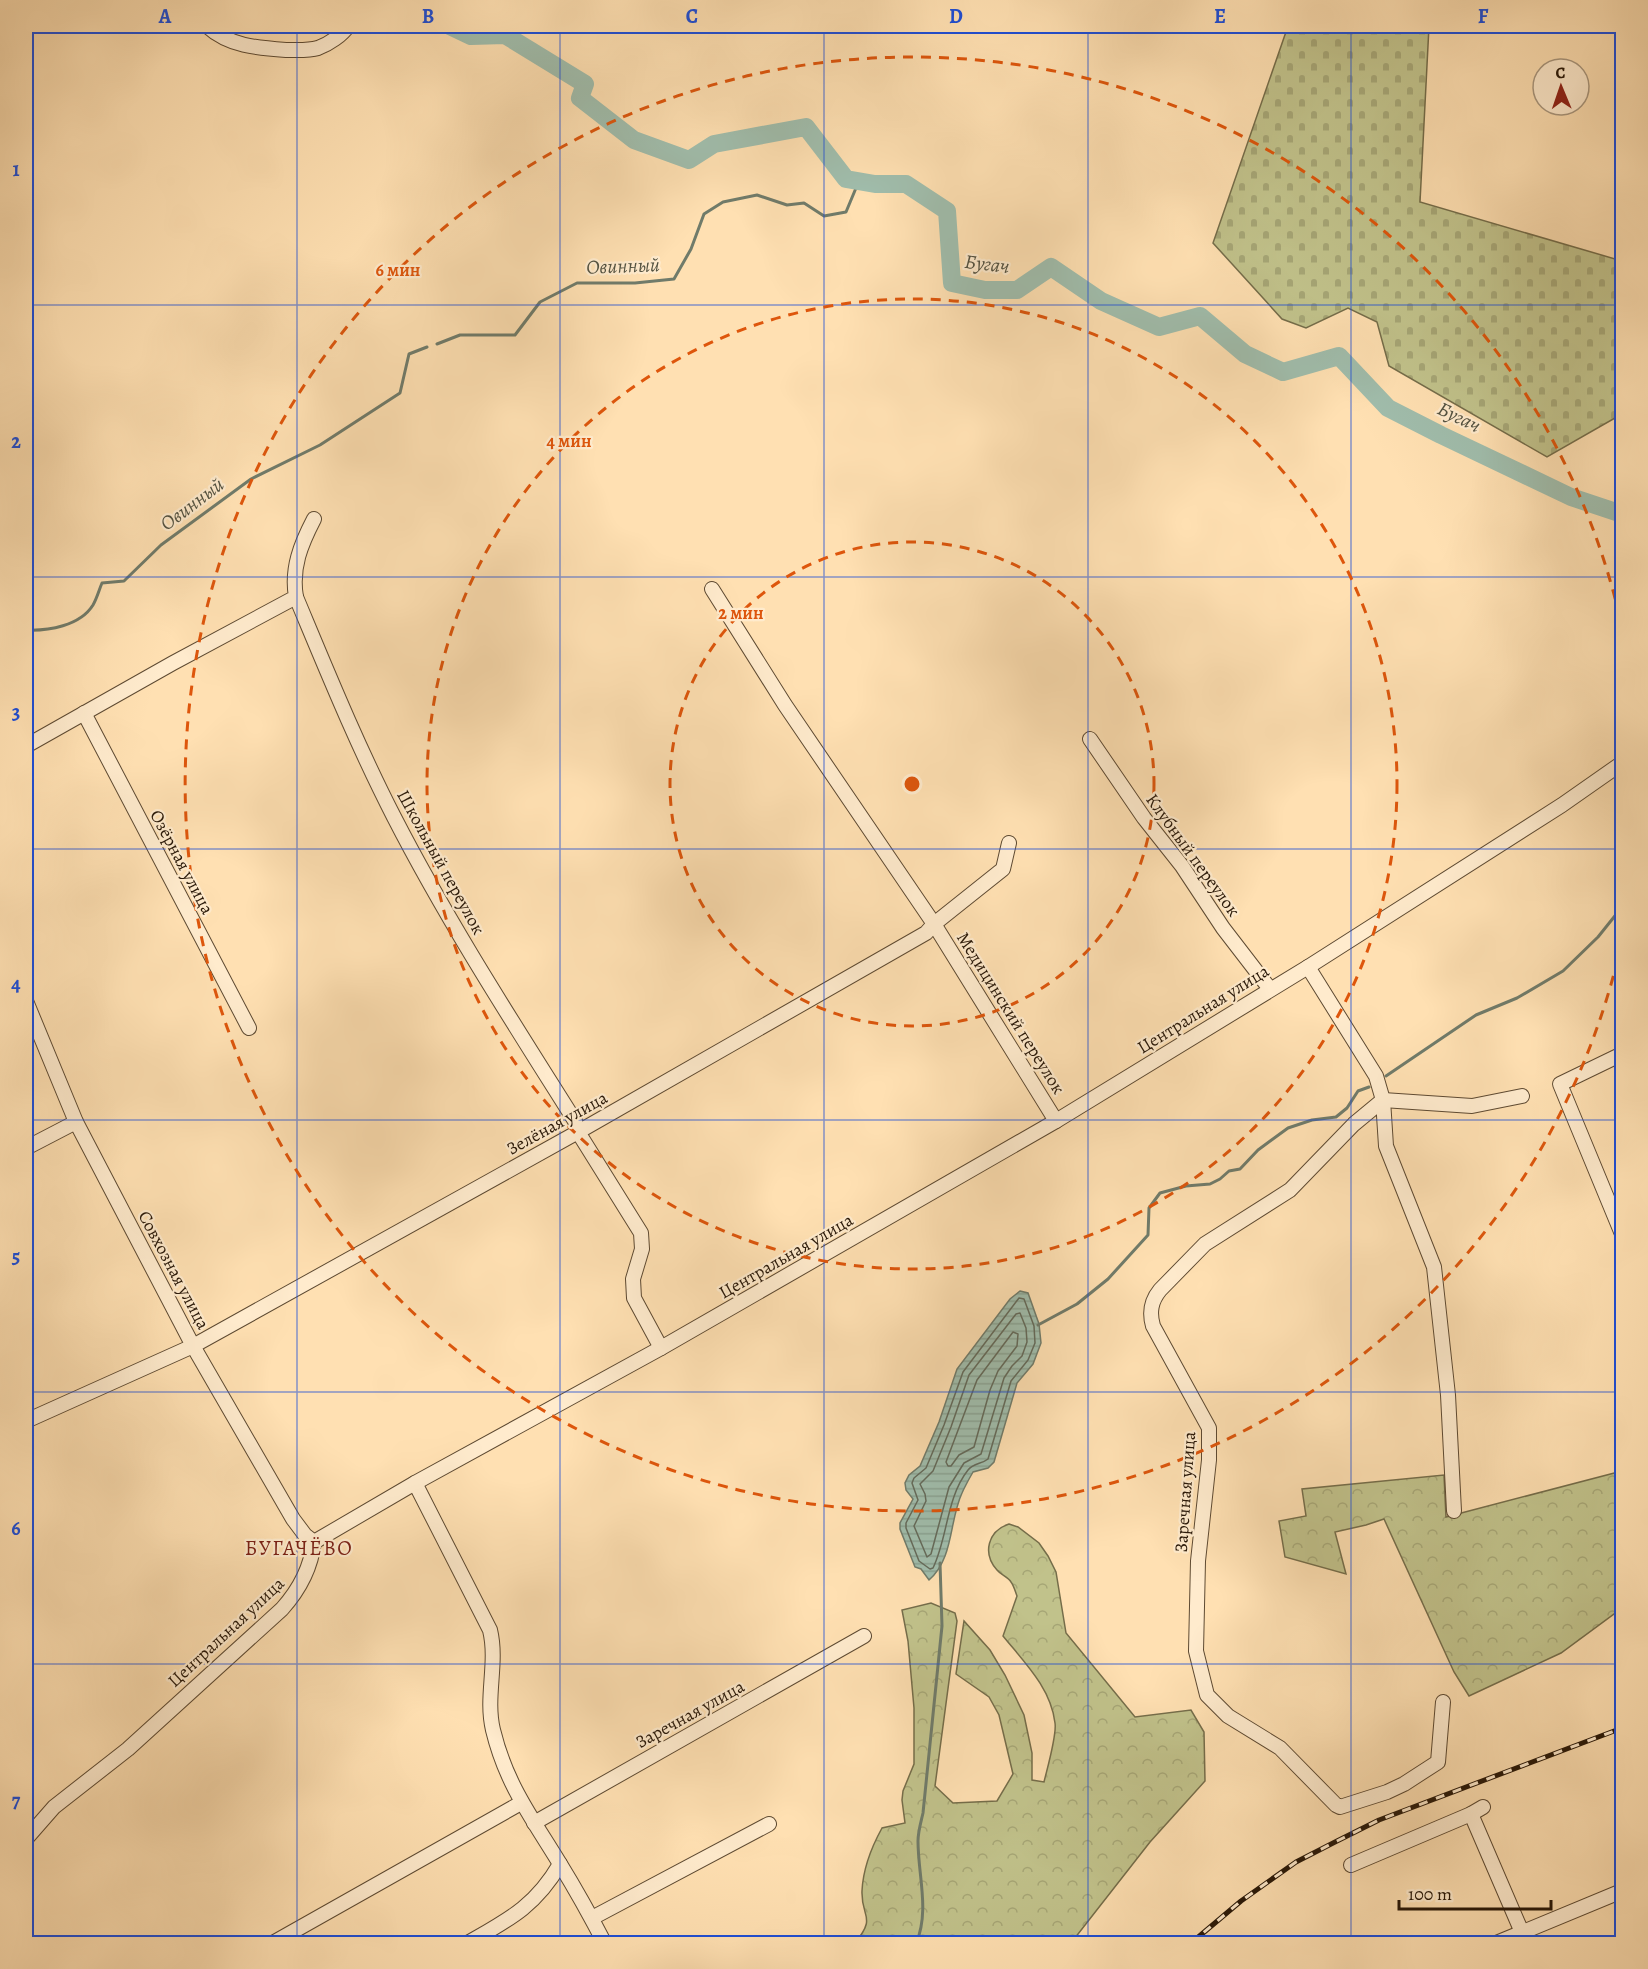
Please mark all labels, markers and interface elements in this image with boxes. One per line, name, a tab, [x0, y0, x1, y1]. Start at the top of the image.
text: A	[158, 3, 172, 30]
text: B	[422, 3, 434, 30]
text: C	[686, 3, 698, 30]
text: D	[949, 3, 963, 30]
text: E	[1214, 3, 1226, 30]
text: F	[1478, 3, 1489, 30]
north arrow	[1531, 57, 1591, 117]
text: С	[1555, 62, 1566, 84]
text: 1	[12, 156, 20, 183]
water label: Бугач	[963, 248, 1011, 280]
water label: Овинный	[586, 251, 660, 281]
text: 6 мин	[376, 258, 420, 282]
water label: Бугач	[1433, 395, 1485, 439]
text: 2	[11, 428, 21, 455]
text: 4 мин	[546, 429, 592, 453]
water label: Овинный	[155, 471, 230, 537]
text: 2 мин	[718, 601, 764, 625]
text: 3	[12, 699, 20, 726]
centre of rings	[902, 774, 922, 794]
street label: Школьный переулок	[391, 785, 491, 939]
street label: Клубный переулок	[1140, 789, 1246, 921]
street label: Озёрная улица	[144, 806, 220, 919]
street label: Медицинский переулок	[951, 927, 1071, 1099]
street label: Центральная улица	[1133, 958, 1274, 1059]
text: 4	[11, 971, 21, 998]
street label: Зелёная улица	[502, 1085, 612, 1161]
street label: Совхозная улица	[133, 1207, 216, 1334]
street label: Центральная улица	[715, 1207, 858, 1304]
text: 5	[12, 1243, 20, 1270]
street label: Заречная улица	[1169, 1430, 1201, 1553]
text: 6	[11, 1515, 21, 1542]
district label: БУГАЧЁВО	[245, 1534, 353, 1562]
street label: Центральная улица	[163, 1571, 290, 1692]
street label: Заречная улица	[631, 1674, 749, 1754]
text: 7	[12, 1787, 21, 1814]
scale bar	[1399, 1873, 1550, 1911]
text: 100 m	[1408, 1882, 1452, 1906]

